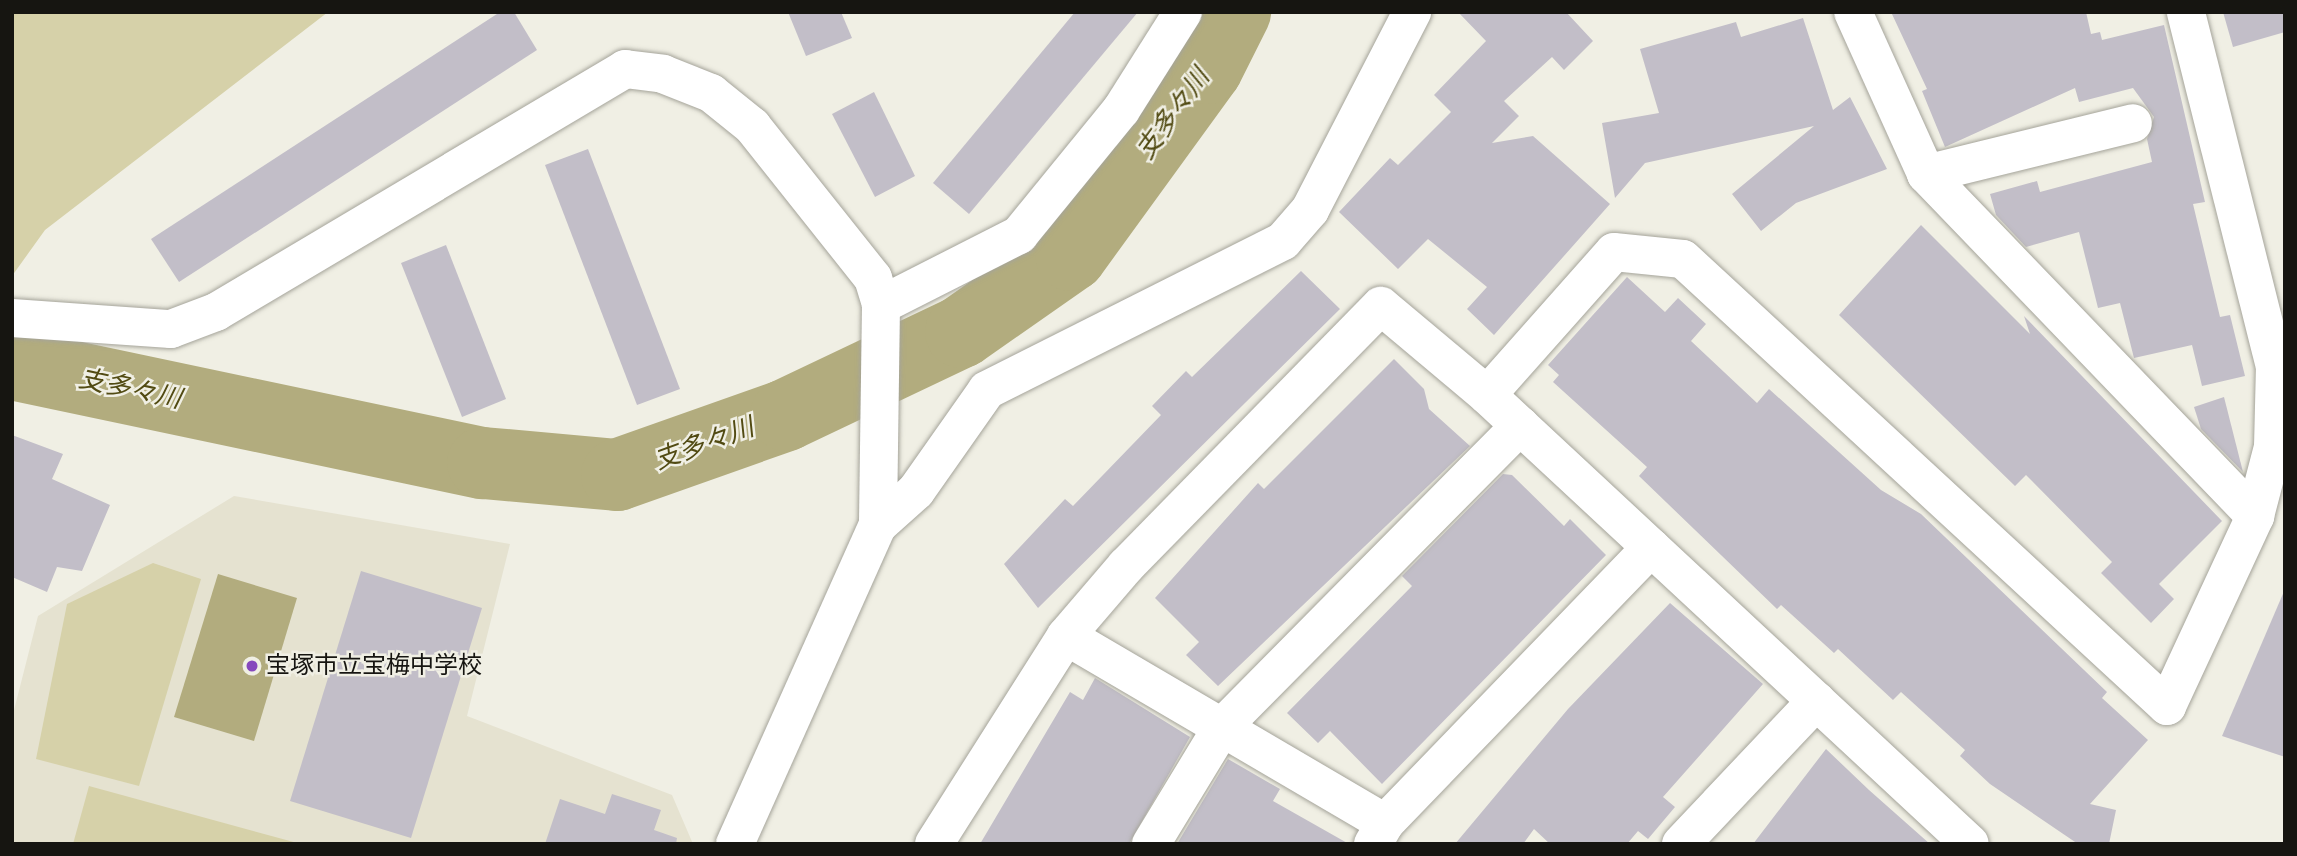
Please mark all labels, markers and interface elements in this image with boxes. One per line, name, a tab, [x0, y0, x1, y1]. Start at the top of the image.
water label: 支多々川	[1130, 63, 1216, 165]
water label: 支多々川	[76, 363, 184, 415]
water label: 支多々川	[650, 412, 758, 476]
place label: 宝塚市立宝梅中学校	[266, 652, 482, 680]
marker: 宝塚市立宝梅中学校	[244, 658, 260, 674]

